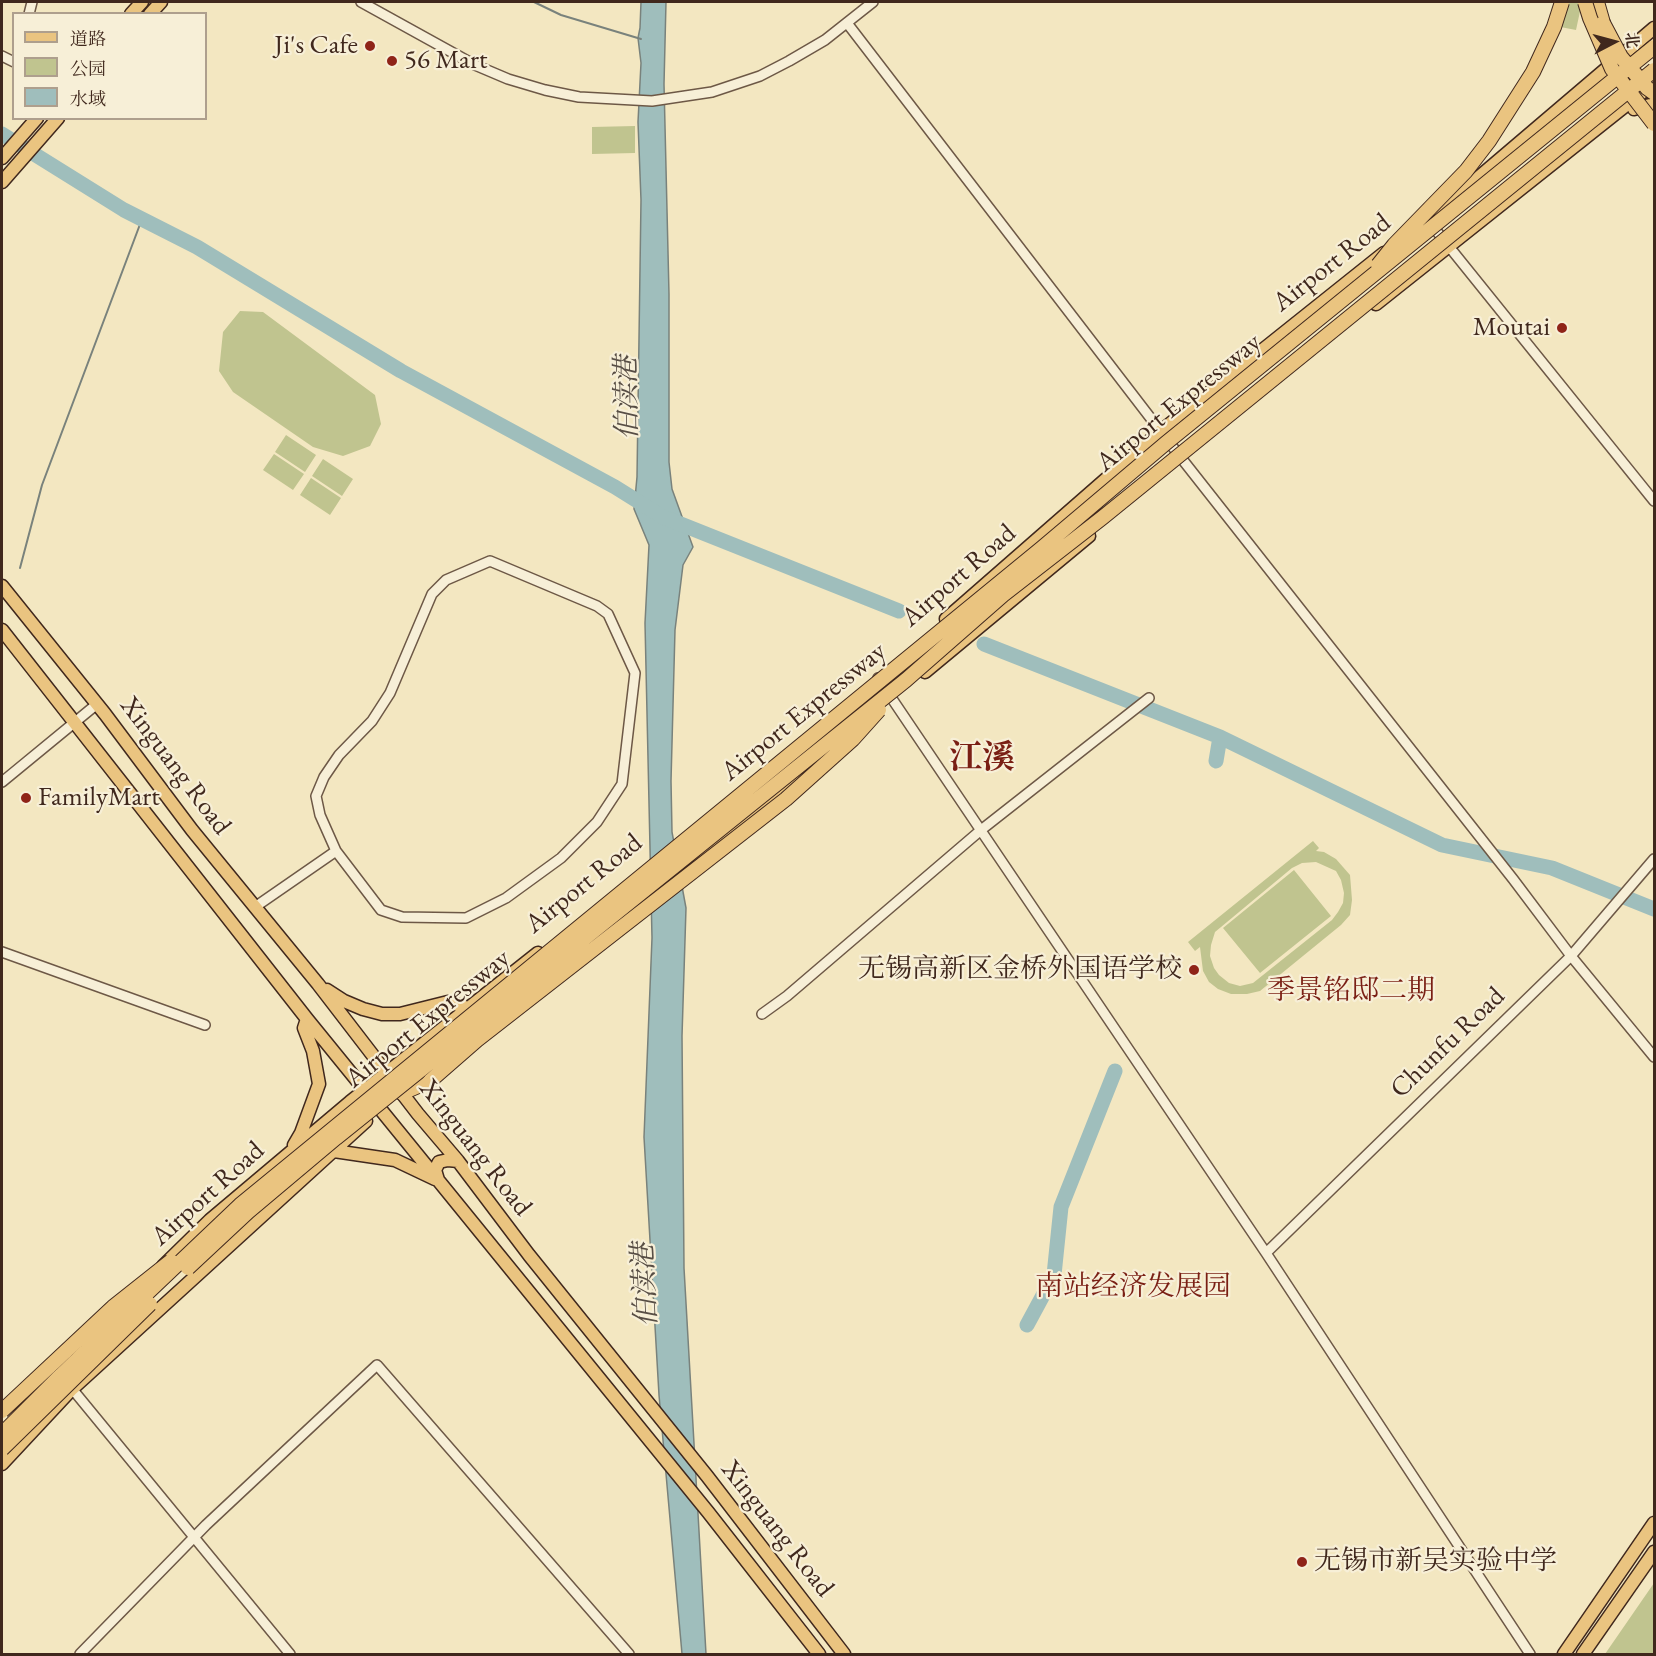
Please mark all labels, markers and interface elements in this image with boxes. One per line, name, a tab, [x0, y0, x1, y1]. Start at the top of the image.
legend	[12, 12, 207, 120]
north arrow	[1584, 12, 1644, 72]
text: 道路	[70, 27, 106, 50]
place label: Ji's Cafe	[274, 30, 358, 62]
text: 北	[1621, 31, 1644, 49]
marker: Ji's Cafe	[363, 39, 377, 53]
place label: 56 Mart	[404, 45, 487, 77]
marker: 56 Mart	[385, 54, 399, 68]
text: 公园	[70, 57, 106, 80]
text: 水域	[70, 87, 106, 110]
street label: Airport Road	[1266, 207, 1398, 319]
place label: Moutai	[1473, 312, 1550, 344]
marker: Moutai	[1555, 321, 1569, 335]
street label: Airport Expressway	[1090, 327, 1268, 479]
water label: 伯渎港	[610, 356, 646, 440]
street label: Airport Road	[895, 517, 1023, 635]
street label: Airport Expressway	[715, 636, 893, 788]
street label: Xinguang Road	[113, 691, 237, 841]
district label: 江溪	[949, 739, 1015, 779]
place label: FamilyMart	[38, 782, 160, 814]
marker: FamilyMart	[19, 791, 33, 805]
street label: Airport Road	[519, 827, 649, 941]
street label: Airport Expressway	[339, 943, 517, 1095]
place label: 无锡高新区金桥外国语学校	[858, 954, 1182, 986]
marker: 无锡高新区金桥外国语学校	[1187, 963, 1201, 977]
district label: 季景铭邸二期	[1267, 974, 1435, 1008]
street label: Chunfu Road	[1384, 981, 1512, 1105]
street label: Xinguang Road	[412, 1073, 538, 1223]
street label: Airport Road	[145, 1135, 271, 1253]
water label: 伯渎港	[627, 1242, 665, 1328]
district label: 南站经济发展园	[1035, 1270, 1231, 1304]
street label: Xinguang Road	[714, 1454, 840, 1604]
place label: 无锡市新吴实验中学	[1314, 1546, 1557, 1578]
marker: 无锡市新吴实验中学	[1295, 1555, 1309, 1569]

